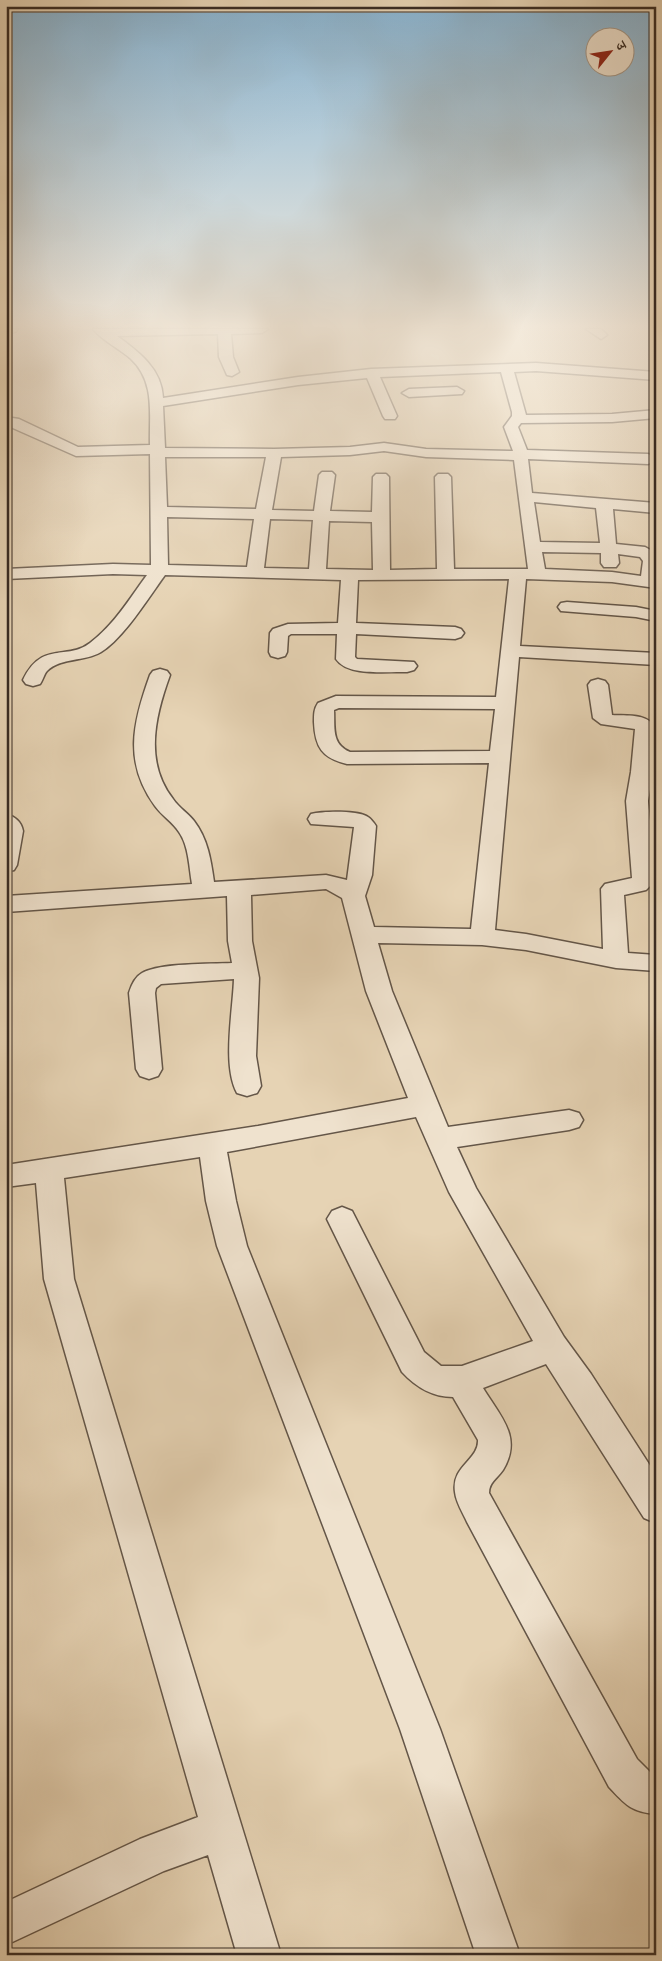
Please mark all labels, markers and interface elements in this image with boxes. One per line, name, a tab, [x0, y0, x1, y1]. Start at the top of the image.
north arrow	[584, 28, 634, 78]
text: उ	[609, 38, 630, 55]

